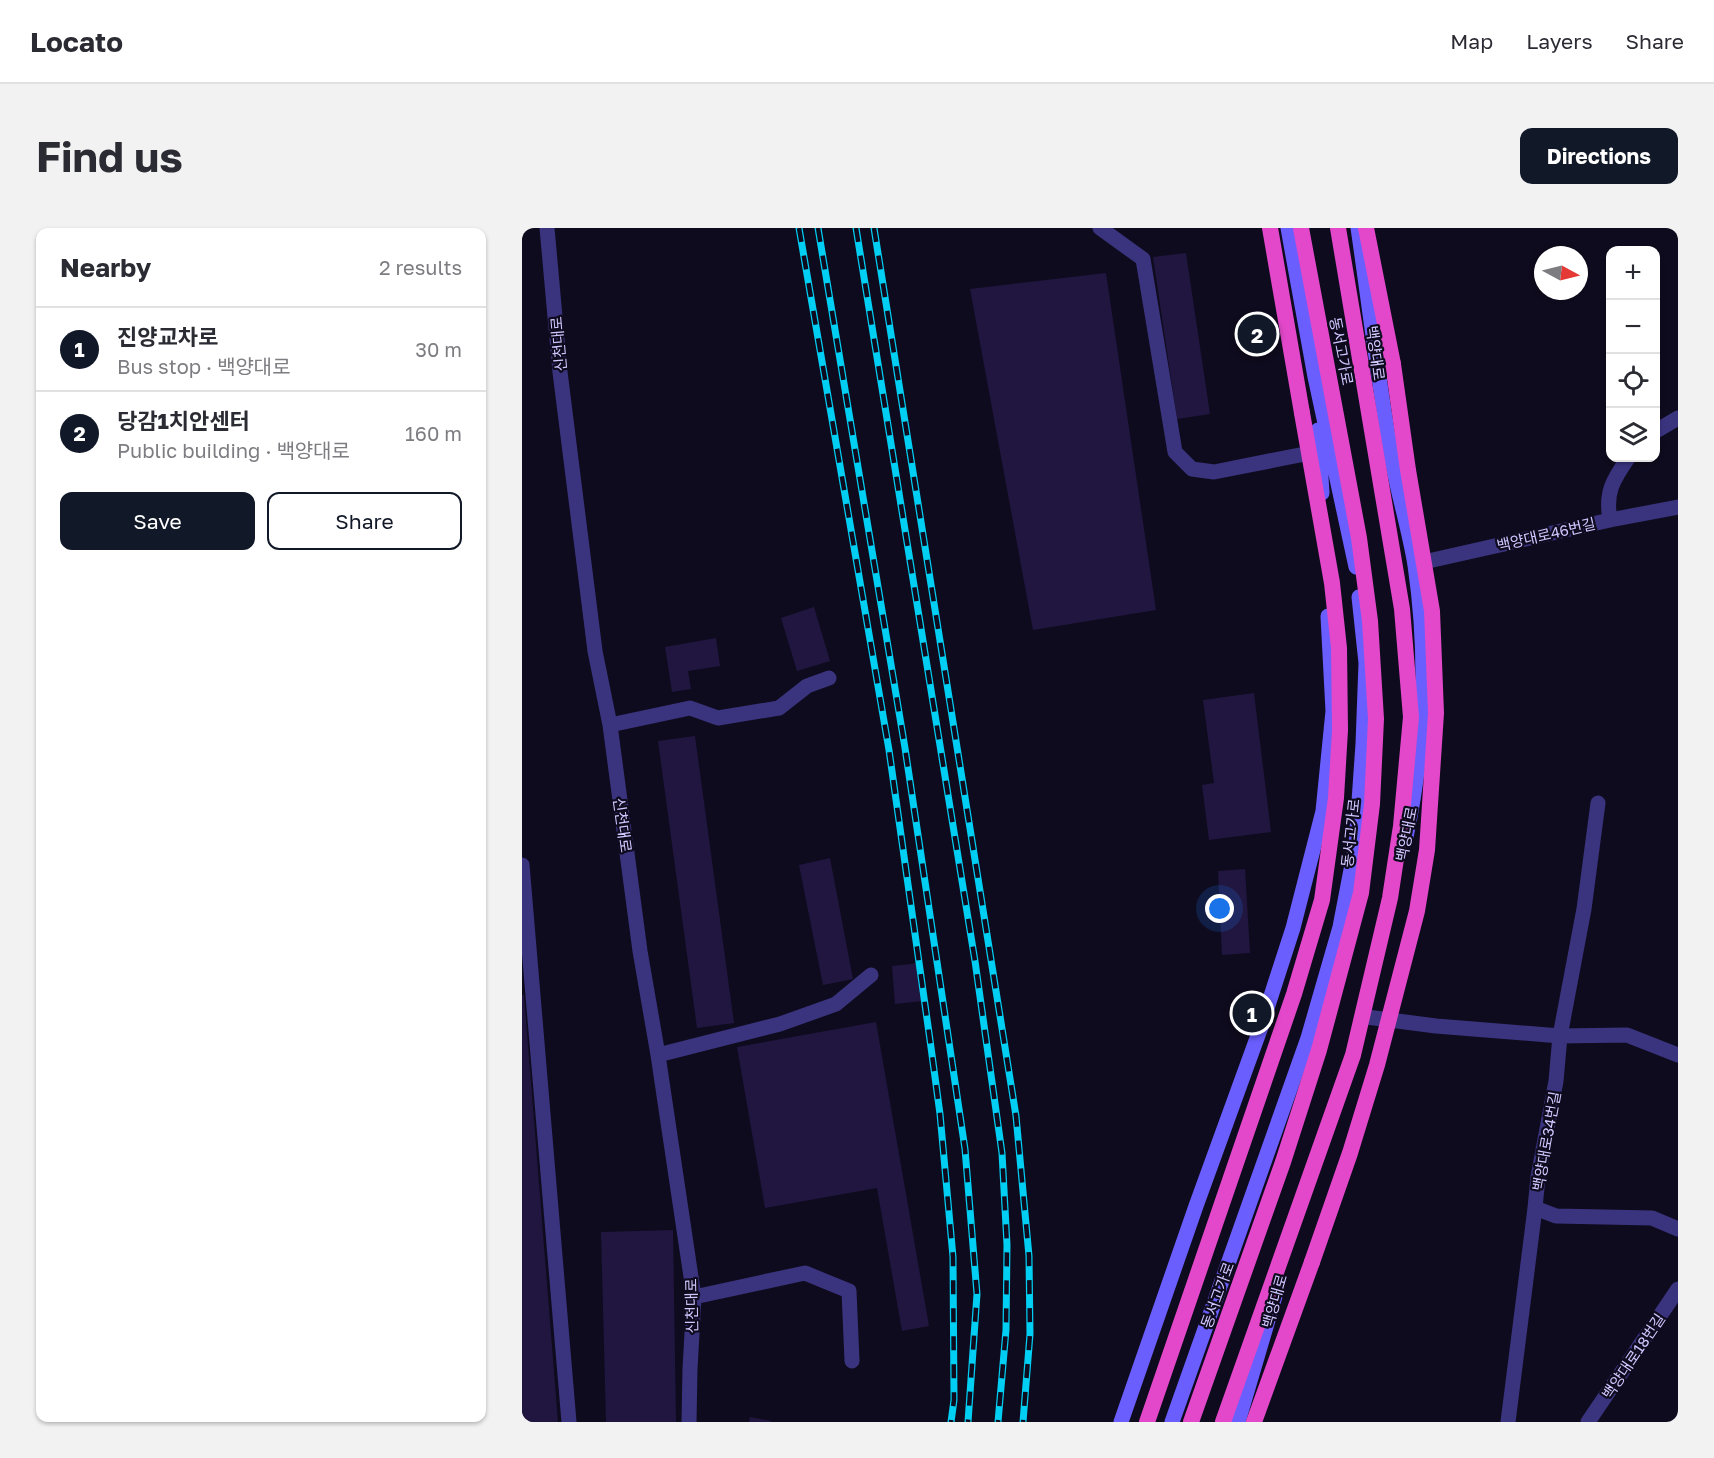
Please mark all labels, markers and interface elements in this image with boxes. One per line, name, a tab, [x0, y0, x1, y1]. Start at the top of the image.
text: Locato	[30, 25, 123, 58]
text: Map	[1450, 28, 1493, 54]
text: Layers	[1526, 28, 1593, 54]
text: Share	[1626, 28, 1684, 54]
button: Directions	[1520, 128, 1678, 184]
text: Find us	[36, 131, 183, 181]
north arrow	[1534, 246, 1588, 300]
map controls	[1606, 246, 1660, 462]
button: +	[1606, 246, 1660, 300]
text: Nearby	[60, 252, 151, 283]
text: 2 results	[379, 255, 462, 279]
button: −	[1606, 300, 1660, 354]
pin: 2	[1238, 312, 1276, 356]
street label: 동서고가로	[1327, 315, 1357, 387]
street label: 신천대로	[547, 316, 569, 372]
text: 진양교차로	[117, 323, 218, 350]
street label: 백양대로	[1363, 324, 1389, 382]
text: 1	[74, 337, 85, 361]
text: 30 m	[415, 337, 462, 361]
text: Bus stop · 백양대로	[117, 354, 291, 378]
button: locate	[1606, 354, 1660, 408]
text: 당감1치안센터	[117, 407, 250, 434]
button: layers	[1606, 408, 1660, 462]
text: 2	[73, 421, 86, 445]
text: 160 m	[405, 421, 462, 445]
text: Public building · 백양대로	[117, 438, 350, 462]
button: Save	[60, 492, 255, 550]
button: Share	[267, 492, 462, 550]
street label: 백양대로46번길	[1495, 514, 1597, 554]
street label: 신천대로	[610, 796, 636, 854]
street label: 동서고가로	[1337, 798, 1363, 868]
street label: 백양대로	[1392, 805, 1420, 863]
your location	[1205, 894, 1234, 923]
pin: 1	[1232, 990, 1272, 1036]
street label: 백양대로34번길	[1528, 1090, 1564, 1192]
street label: 동서고가로	[1197, 1259, 1237, 1331]
street label: 백양대로	[1258, 1272, 1290, 1330]
street label: 신천대로	[682, 1278, 700, 1334]
street label: 백양대로18번길	[1598, 1310, 1668, 1402]

